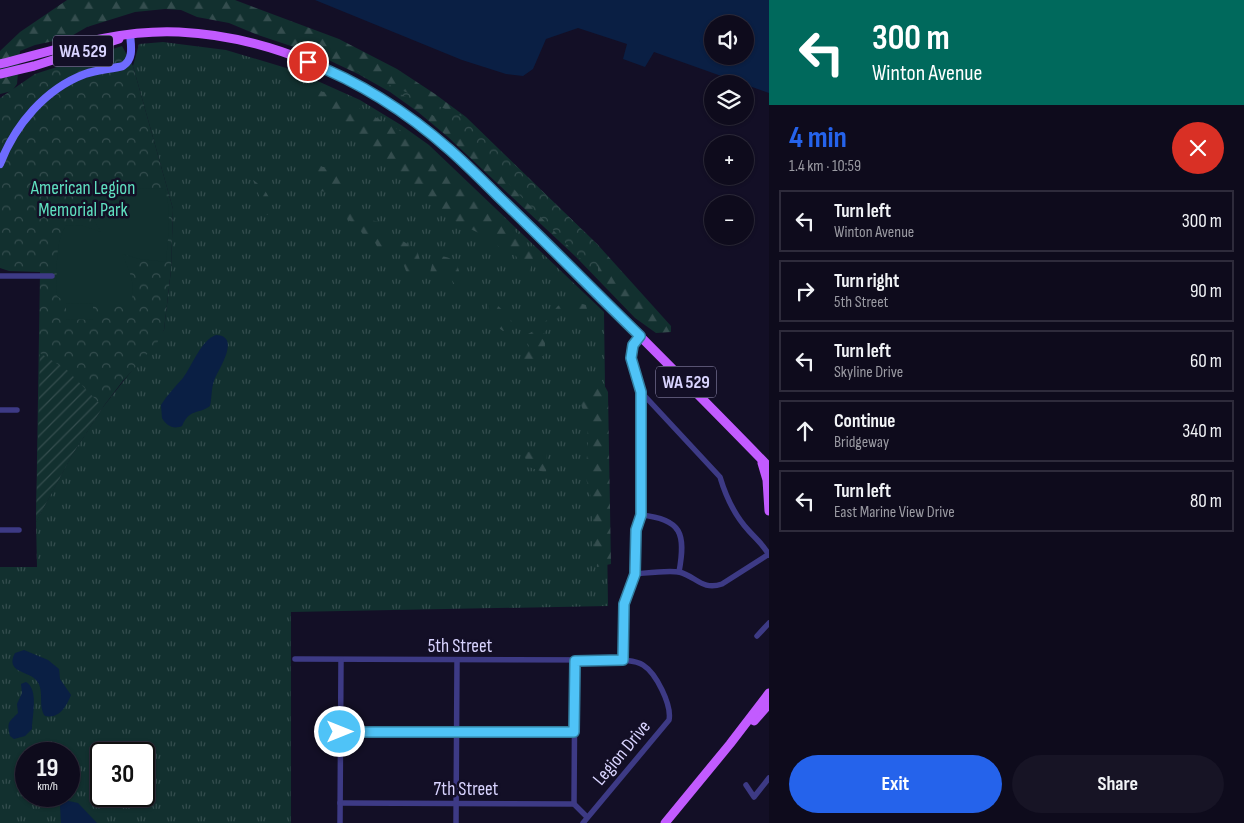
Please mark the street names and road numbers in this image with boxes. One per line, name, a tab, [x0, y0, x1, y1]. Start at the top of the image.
road number: WA 529	[53, 36, 113, 66]
road number: WA 529	[656, 367, 716, 398]
street label: 5th Street	[428, 635, 493, 658]
street label: Legion Drive	[588, 716, 656, 790]
street label: 7th Street	[434, 778, 499, 801]

